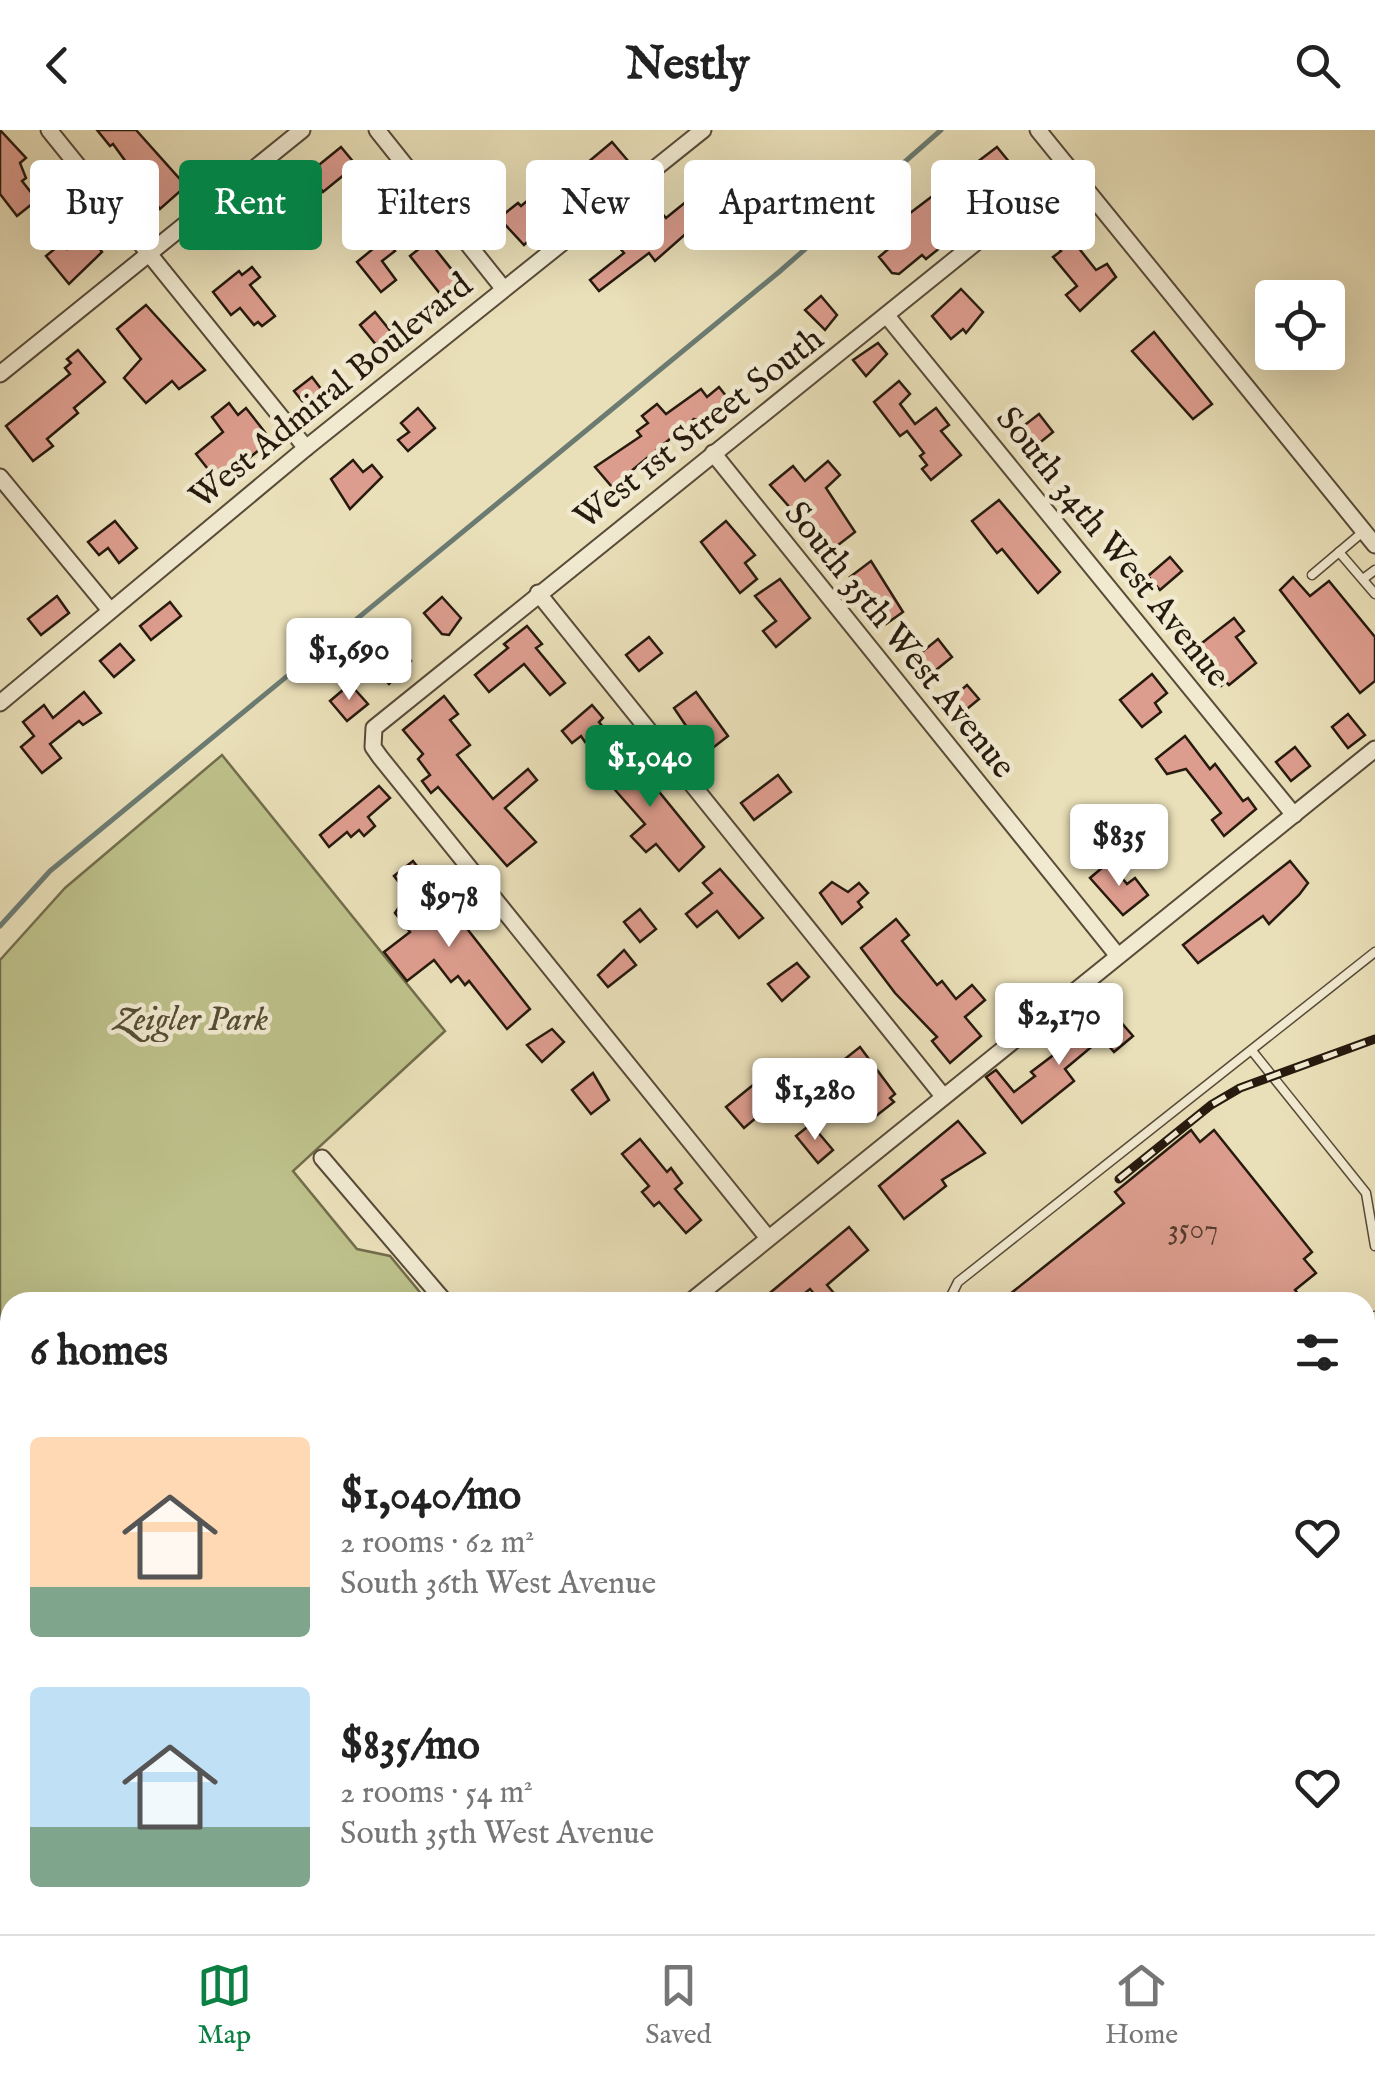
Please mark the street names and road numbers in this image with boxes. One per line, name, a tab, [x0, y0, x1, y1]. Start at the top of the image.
street label: West Admiral Boulevard	[181, 264, 482, 520]
street label: West 1st Street South	[566, 317, 834, 540]
street label: South 34th West Avenue	[985, 398, 1239, 697]
street label: South 35th West Avenue	[773, 493, 1025, 788]

